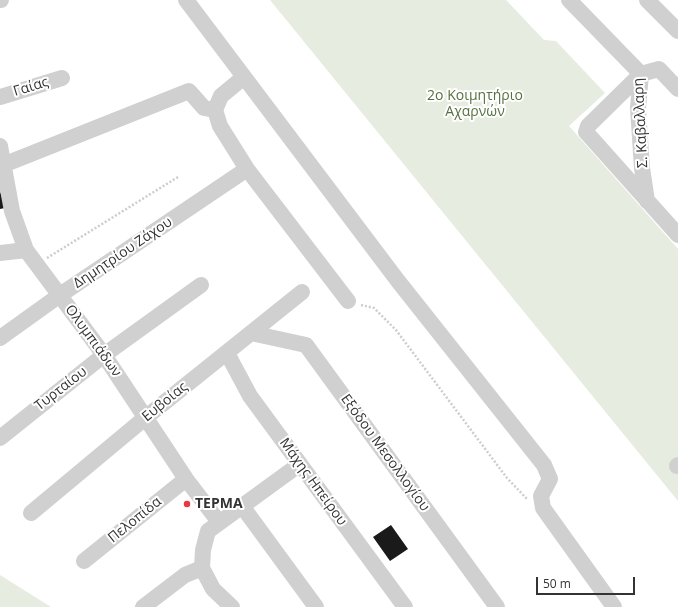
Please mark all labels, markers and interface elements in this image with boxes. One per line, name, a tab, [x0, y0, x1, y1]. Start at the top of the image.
street label: Γαίας	[11, 74, 51, 100]
street label: Σ. Καβαλλαρη	[630, 78, 652, 168]
park label: 2ο Κοιμητήριο Αχαρνών	[427, 88, 523, 120]
street label: Δημητρίου Ζάχου	[70, 214, 176, 292]
street label: Ολυμπιάδων	[61, 302, 125, 380]
street label: Τυρταίου	[32, 363, 90, 415]
street label: Ευβοίας	[139, 379, 191, 425]
street label: Εξόδου Μεσολλογίου	[337, 391, 433, 515]
street label: Μάχης Ηπείρου	[276, 435, 350, 529]
street label: Πελοπίδα	[105, 493, 165, 547]
place label: ΤΕΡΜΑ	[195, 496, 243, 512]
marker: ΤΕΡΜΑ	[182, 499, 192, 509]
scale bar	[538, 569, 637, 595]
text: 50 m	[543, 575, 571, 592]

